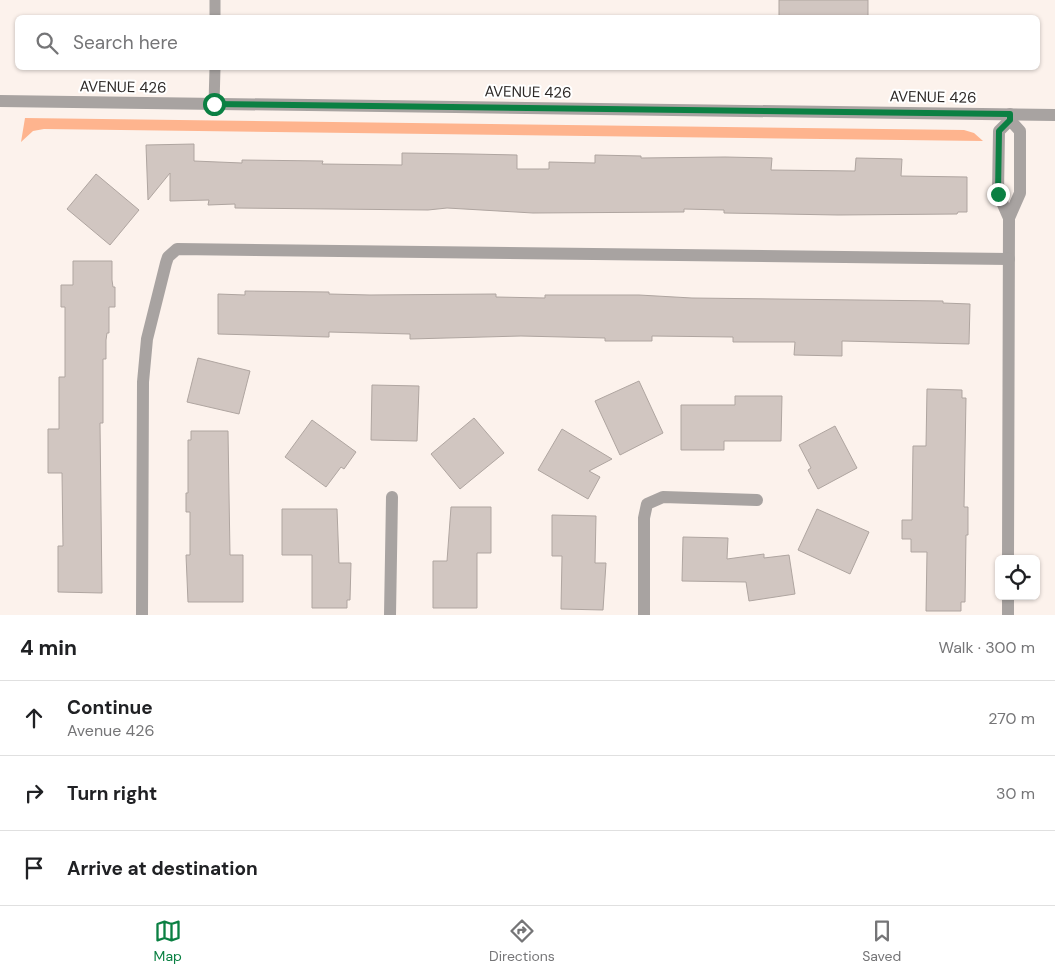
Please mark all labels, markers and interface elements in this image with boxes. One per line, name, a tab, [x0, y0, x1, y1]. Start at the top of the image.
search box	[15, 15, 1040, 70]
icon: search	[33, 29, 61, 57]
text: Search here	[73, 30, 178, 55]
street label: AVENUE 426	[79, 76, 167, 98]
street label: AVENUE 426	[484, 81, 572, 103]
street label: AVENUE 426	[889, 86, 977, 108]
route start	[203, 93, 226, 116]
route end	[987, 183, 1010, 206]
map controls	[995, 555, 1040, 600]
button: locate	[995, 555, 1040, 600]
text: 4 min	[20, 634, 77, 662]
text: Walk · 300 m	[938, 637, 1035, 658]
text: Continue	[67, 695, 153, 720]
icon: ahead	[20, 704, 48, 732]
text: 270 m	[988, 708, 1035, 729]
text: Avenue 426	[67, 720, 155, 741]
icon: right	[20, 779, 48, 807]
text: Turn right	[67, 781, 157, 806]
text: 30 m	[996, 783, 1035, 804]
icon: arrive	[20, 854, 48, 882]
text: Arrive at destination	[67, 856, 258, 881]
tab: Map	[154, 917, 182, 965]
tab: Directions	[489, 917, 555, 965]
tab: Saved	[862, 917, 901, 965]

